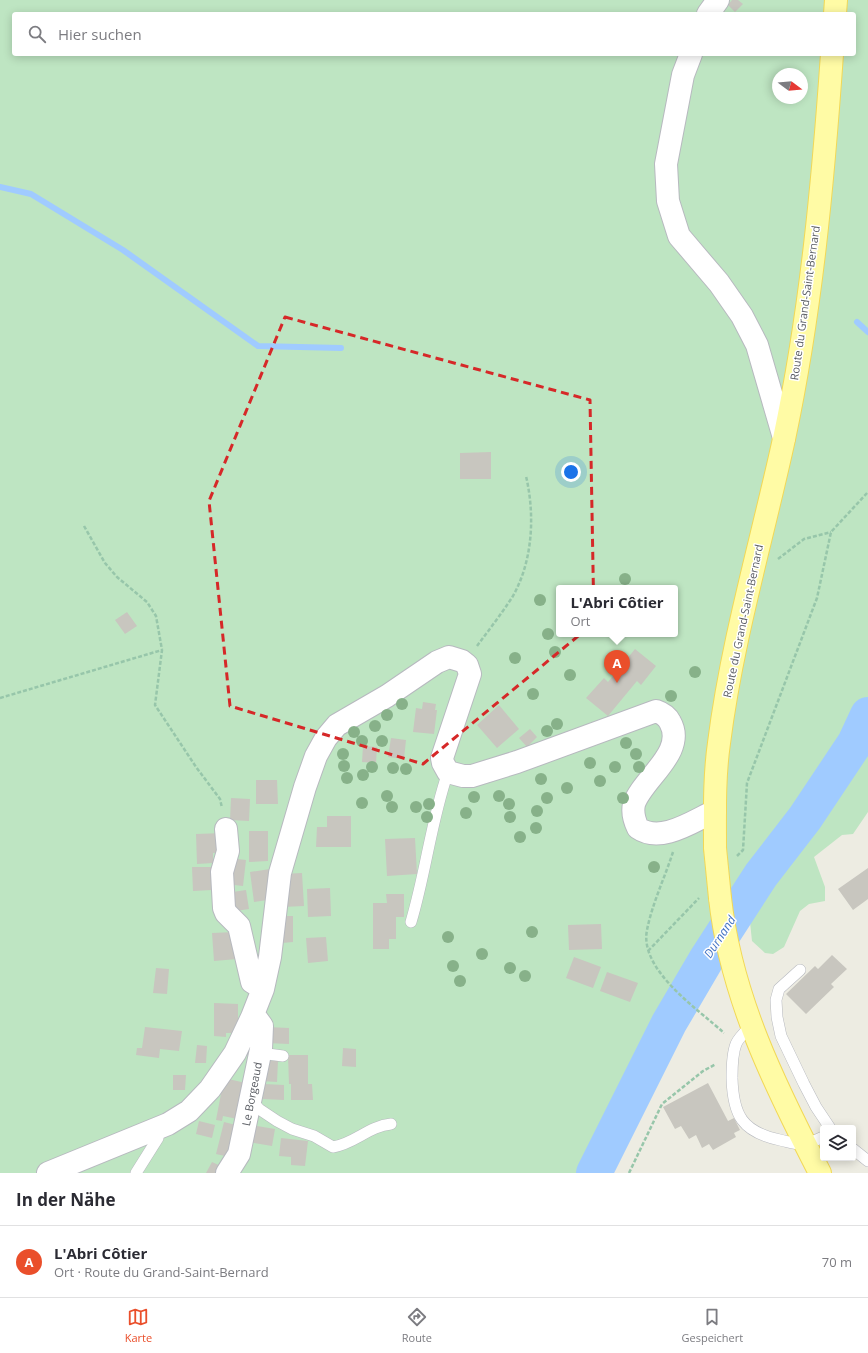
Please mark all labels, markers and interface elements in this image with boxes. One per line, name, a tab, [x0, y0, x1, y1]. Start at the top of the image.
search box	[12, 12, 856, 56]
icon: search	[26, 23, 48, 45]
text: Hier suchen	[58, 24, 142, 44]
north arrow	[772, 68, 808, 104]
street label: Route du Grand-Saint-Bernard	[786, 225, 823, 381]
your location	[561, 462, 581, 482]
street label: Route du Grand-Saint-Bernard	[719, 543, 766, 699]
popup	[556, 585, 678, 637]
text: L'Abri Côtier	[570, 592, 664, 612]
text: Ort	[570, 612, 590, 630]
pin: A	[604, 650, 630, 683]
water label: Durnand	[700, 911, 740, 961]
street label: Le Borgeaud	[238, 1061, 265, 1127]
map controls	[820, 1125, 856, 1161]
button: layers	[820, 1125, 856, 1161]
text: In der Nähe	[16, 1188, 115, 1211]
text: L'Abri Côtier	[54, 1243, 147, 1263]
text: A	[25, 1253, 33, 1271]
text: 70 m	[822, 1253, 852, 1271]
text: Ort · Route du Grand-Saint-Bernard	[54, 1263, 269, 1281]
tab: Karte	[125, 1306, 152, 1345]
tab: Route	[402, 1306, 432, 1345]
tab: Gespeichert	[681, 1306, 743, 1345]

